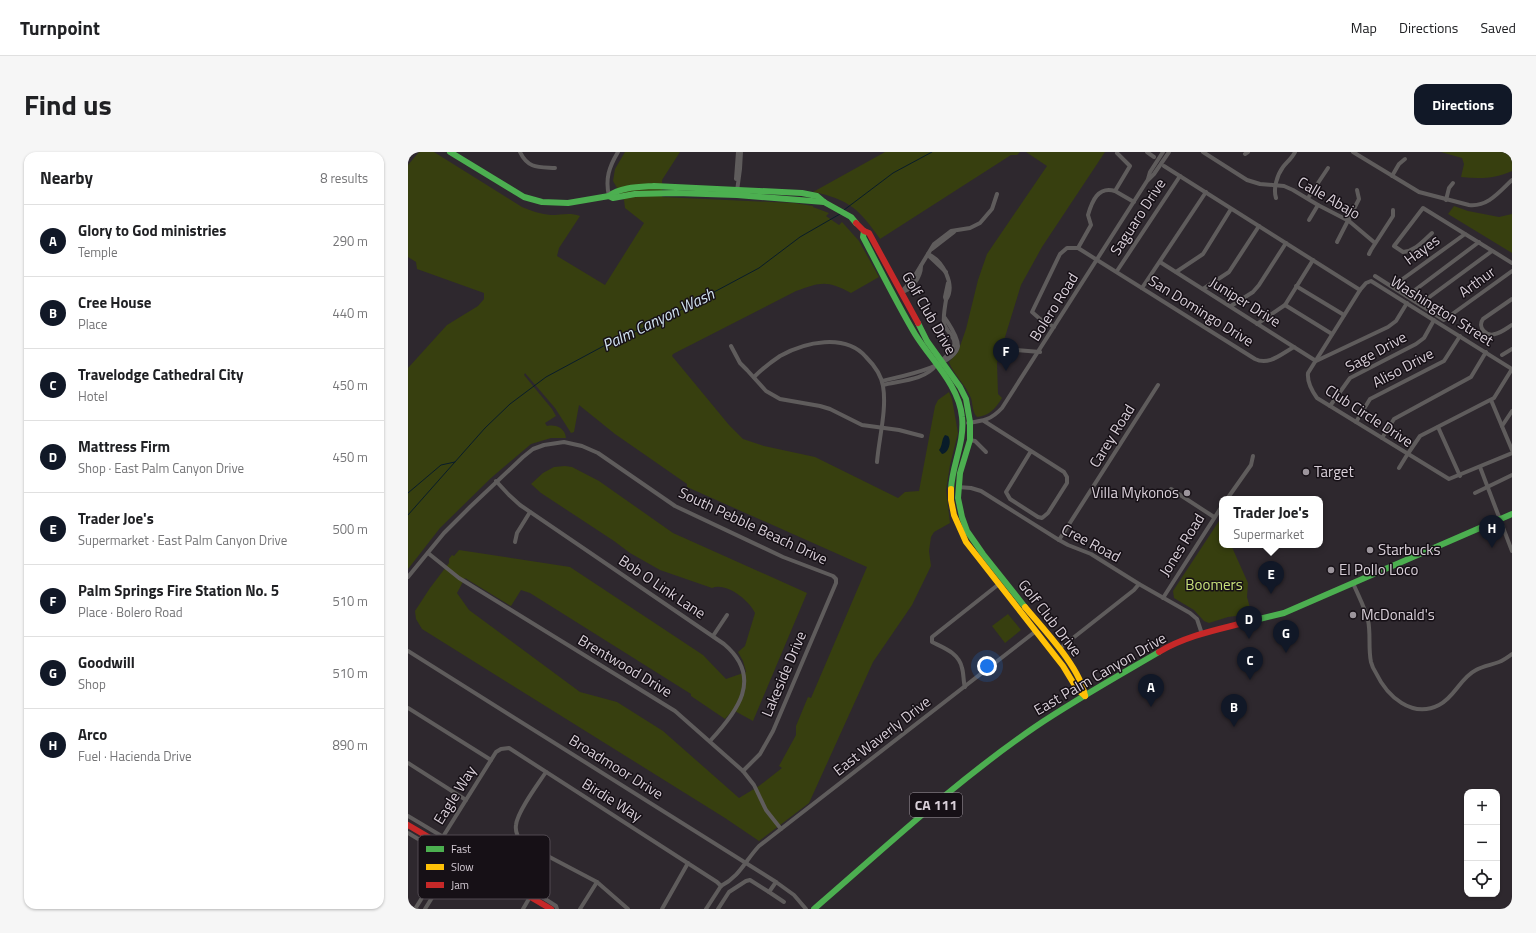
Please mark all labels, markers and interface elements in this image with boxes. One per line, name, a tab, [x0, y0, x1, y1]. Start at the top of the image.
text: Turnpoint	[20, 13, 100, 42]
text: Map	[1351, 17, 1377, 38]
text: Directions	[1399, 17, 1458, 38]
text: Saved	[1480, 17, 1516, 38]
text: Find us	[24, 83, 112, 126]
button: Directions	[1414, 84, 1512, 125]
text: Nearby	[40, 165, 93, 191]
text: 8 results	[320, 168, 368, 188]
street label: Calle Abajo	[1294, 170, 1365, 225]
street label: Saguaro Drive	[1104, 174, 1171, 260]
text: Glory to God ministries	[78, 219, 226, 242]
street label: Hayes	[1399, 229, 1444, 270]
text: A	[49, 231, 57, 251]
text: 290 m	[332, 231, 368, 251]
text: Temple	[78, 242, 118, 262]
street label: Arthur	[1454, 260, 1500, 303]
street label: Golf Club Drive	[896, 267, 963, 359]
street label: Bolero Road	[1023, 268, 1084, 345]
street label: San Domingo Drive	[1144, 269, 1258, 352]
street label: Washington Street	[1386, 270, 1499, 352]
street label: Juniper Drive	[1205, 271, 1285, 333]
water label: Palm Canyon Wash	[598, 281, 719, 357]
text: Cree House	[78, 291, 151, 314]
text: B	[49, 303, 57, 323]
text: 440 m	[332, 303, 368, 323]
text: Place	[78, 314, 107, 334]
street label: Sage Drive	[1341, 325, 1411, 378]
pin: F	[993, 338, 1019, 371]
street label: Aliso Drive	[1368, 342, 1438, 393]
text: Travelodge Cathedral City	[78, 363, 244, 386]
text: C	[49, 375, 57, 395]
text: 450 m	[332, 375, 368, 395]
street label: Club Circle Drive	[1321, 378, 1418, 453]
text: Hotel	[78, 386, 108, 406]
street label: Carey Road	[1083, 399, 1140, 472]
text: Mattress Firm	[78, 435, 170, 458]
text: D	[49, 447, 57, 467]
text: 450 m	[332, 447, 368, 467]
text: Shop · East Palm Canyon Drive	[78, 458, 244, 478]
place label: Target	[1314, 460, 1354, 483]
marker: Target	[1301, 467, 1311, 477]
street label: South Pebble Beach Drive	[675, 481, 832, 570]
place label: Villa Mykonos	[1092, 481, 1179, 504]
marker: Villa Mykonos	[1182, 488, 1192, 498]
popup	[1219, 496, 1323, 548]
text: Trader Joe's	[1233, 501, 1309, 524]
text: Trader Joe's	[78, 507, 154, 530]
street label: Jones Road	[1153, 509, 1210, 581]
pin: H	[1479, 515, 1505, 548]
street label: Cree Road	[1058, 517, 1125, 568]
text: E	[49, 519, 57, 539]
text: 500 m	[332, 519, 368, 539]
text: Supermarket	[1233, 524, 1304, 544]
text: Supermarket · East Palm Canyon Drive	[78, 530, 287, 550]
place label: Starbucks	[1378, 538, 1441, 561]
marker: Starbucks	[1365, 545, 1375, 555]
street label: Bob O Link Lane	[614, 549, 711, 624]
place label: El Pollo Loco	[1339, 558, 1418, 581]
pin: E	[1258, 561, 1284, 594]
marker: El Pollo Loco	[1326, 565, 1336, 575]
park label: Boomers	[1185, 573, 1243, 596]
street label: Golf Club Drive	[1013, 574, 1088, 661]
text: Palm Springs Fire Station No. 5	[78, 579, 279, 602]
text: F	[50, 591, 56, 611]
text: 510 m	[332, 591, 368, 611]
text: Place · Bolero Road	[78, 602, 183, 622]
place label: McDonald's	[1361, 603, 1435, 626]
pin: D	[1236, 606, 1262, 639]
marker: McDonald's	[1348, 610, 1358, 620]
pin: G	[1273, 620, 1299, 653]
street label: East Palm Canyon Drive	[1029, 626, 1170, 721]
street label: Lakeside Drive	[755, 627, 812, 720]
street label: Brentwood Drive	[574, 628, 677, 703]
pin: C	[1237, 647, 1263, 680]
text: Goodwill	[78, 651, 135, 674]
your location	[977, 656, 997, 676]
text: G	[49, 663, 57, 683]
text: 510 m	[332, 663, 368, 683]
text: Shop	[78, 674, 106, 694]
pin: A	[1138, 674, 1164, 707]
street label: East Waverly Drive	[828, 690, 935, 781]
pin: B	[1221, 694, 1247, 727]
text: Arco	[78, 723, 107, 746]
street label: Broadmoor Drive	[565, 728, 668, 805]
text: H	[49, 735, 57, 755]
text: 890 m	[332, 735, 368, 755]
text: Fuel · Hacienda Drive	[78, 746, 192, 766]
street label: Eagle Way	[427, 761, 482, 829]
street label: Birdie Way	[578, 772, 647, 827]
map controls	[1464, 789, 1500, 897]
button: +	[1464, 789, 1500, 825]
road number: CA 111	[910, 793, 962, 817]
button: −	[1464, 825, 1500, 861]
legend	[418, 835, 550, 899]
text: Fast	[451, 841, 471, 857]
text: Slow	[451, 859, 474, 875]
button: locate	[1464, 861, 1500, 897]
text: Jam	[451, 877, 469, 893]

